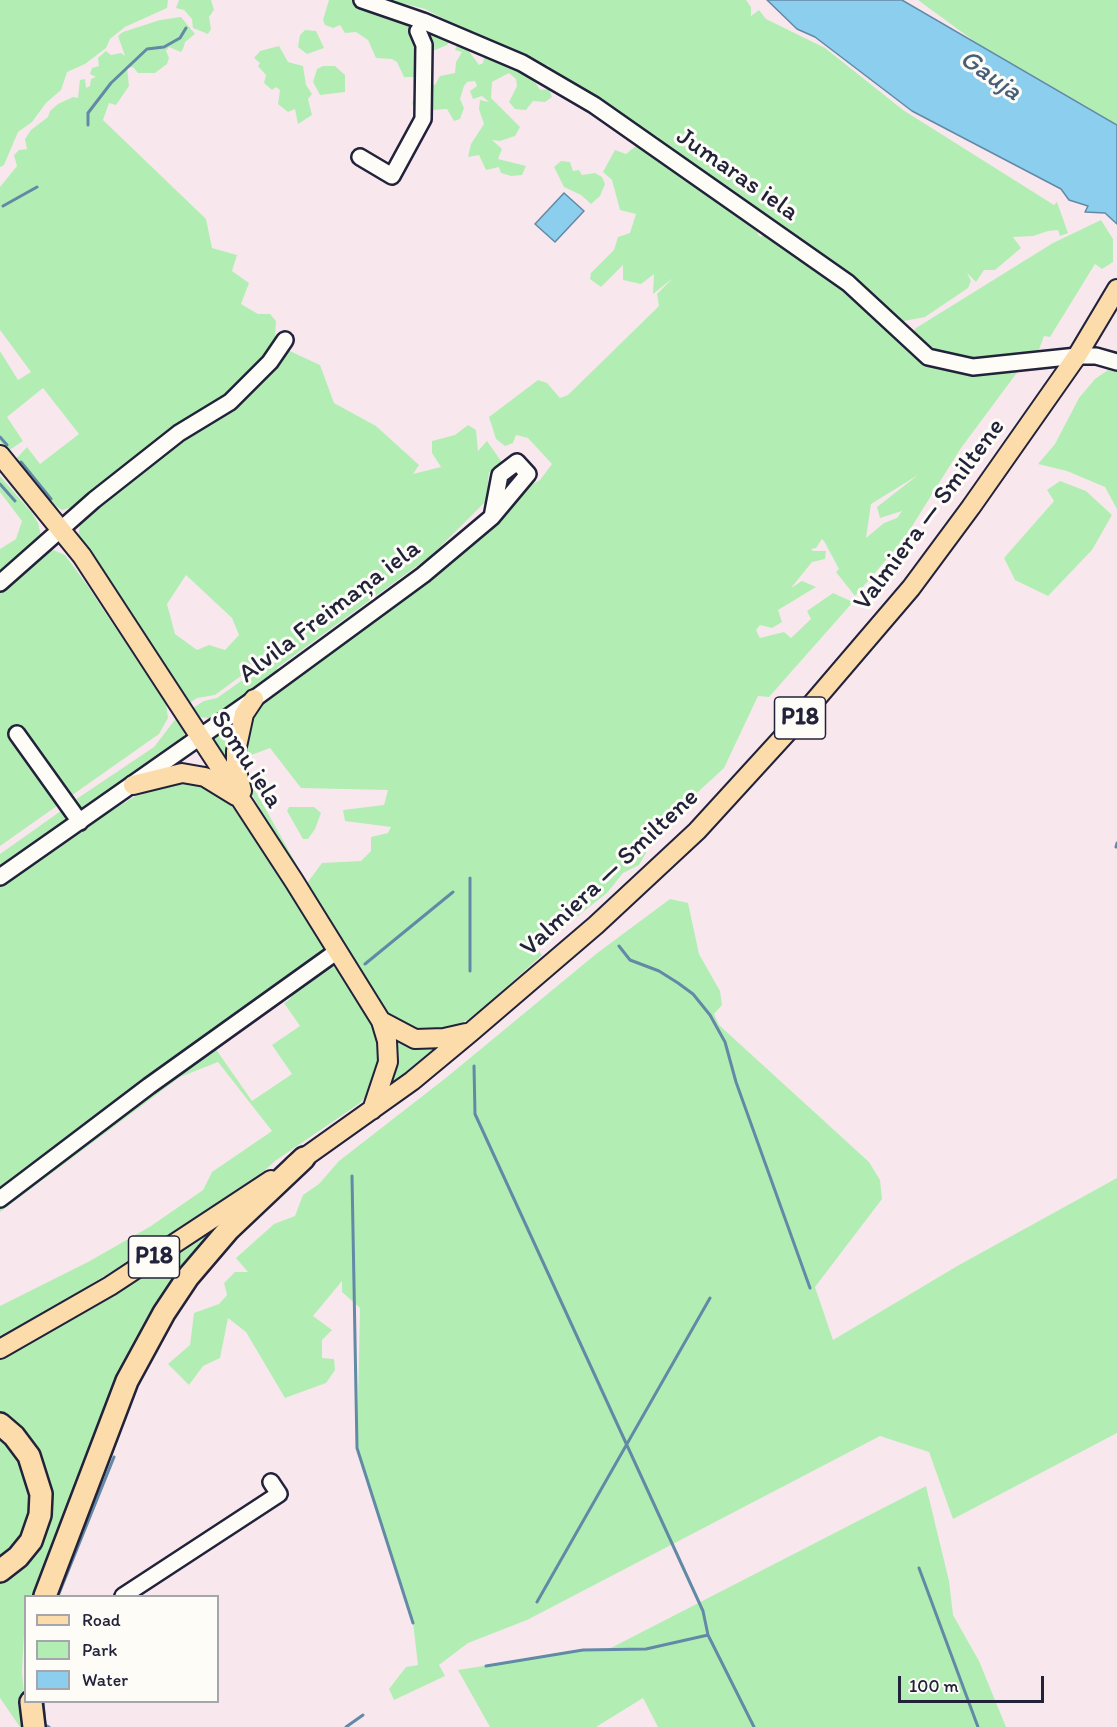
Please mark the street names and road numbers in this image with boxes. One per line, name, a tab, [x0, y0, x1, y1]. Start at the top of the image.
street label: Jumaras iela	[670, 121, 804, 229]
street label: Valmiera — Smiltene	[848, 413, 1012, 617]
street label: Alvila Freimaņa iela	[233, 533, 427, 691]
road number: P18	[774, 697, 826, 739]
street label: Somu iela	[203, 706, 289, 814]
street label: Valmiera — Smiltene	[514, 782, 706, 964]
road number: P18	[128, 1236, 180, 1278]

